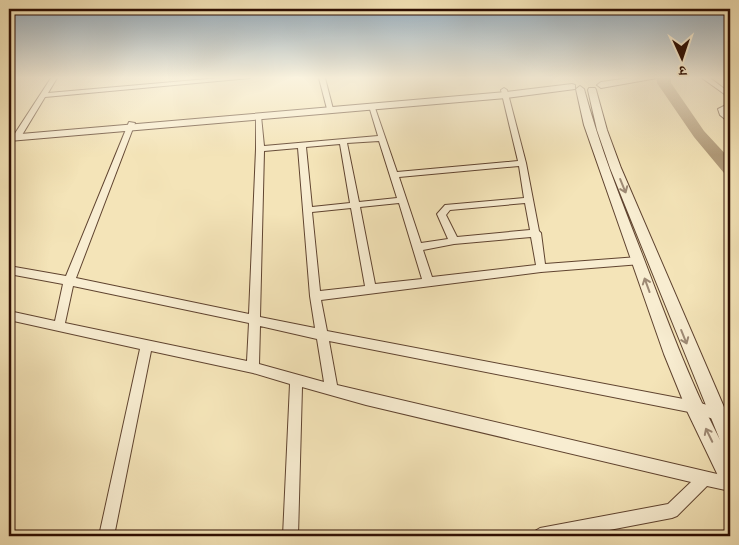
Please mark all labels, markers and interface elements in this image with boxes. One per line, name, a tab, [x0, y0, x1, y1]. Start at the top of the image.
north arrow	[656, 32, 706, 82]
text: उ	[678, 62, 688, 79]
one-way arrow	[618, 178, 628, 193]
one-way arrow	[642, 278, 651, 293]
one-way arrow	[680, 329, 689, 344]
one-way arrow	[704, 428, 713, 443]

